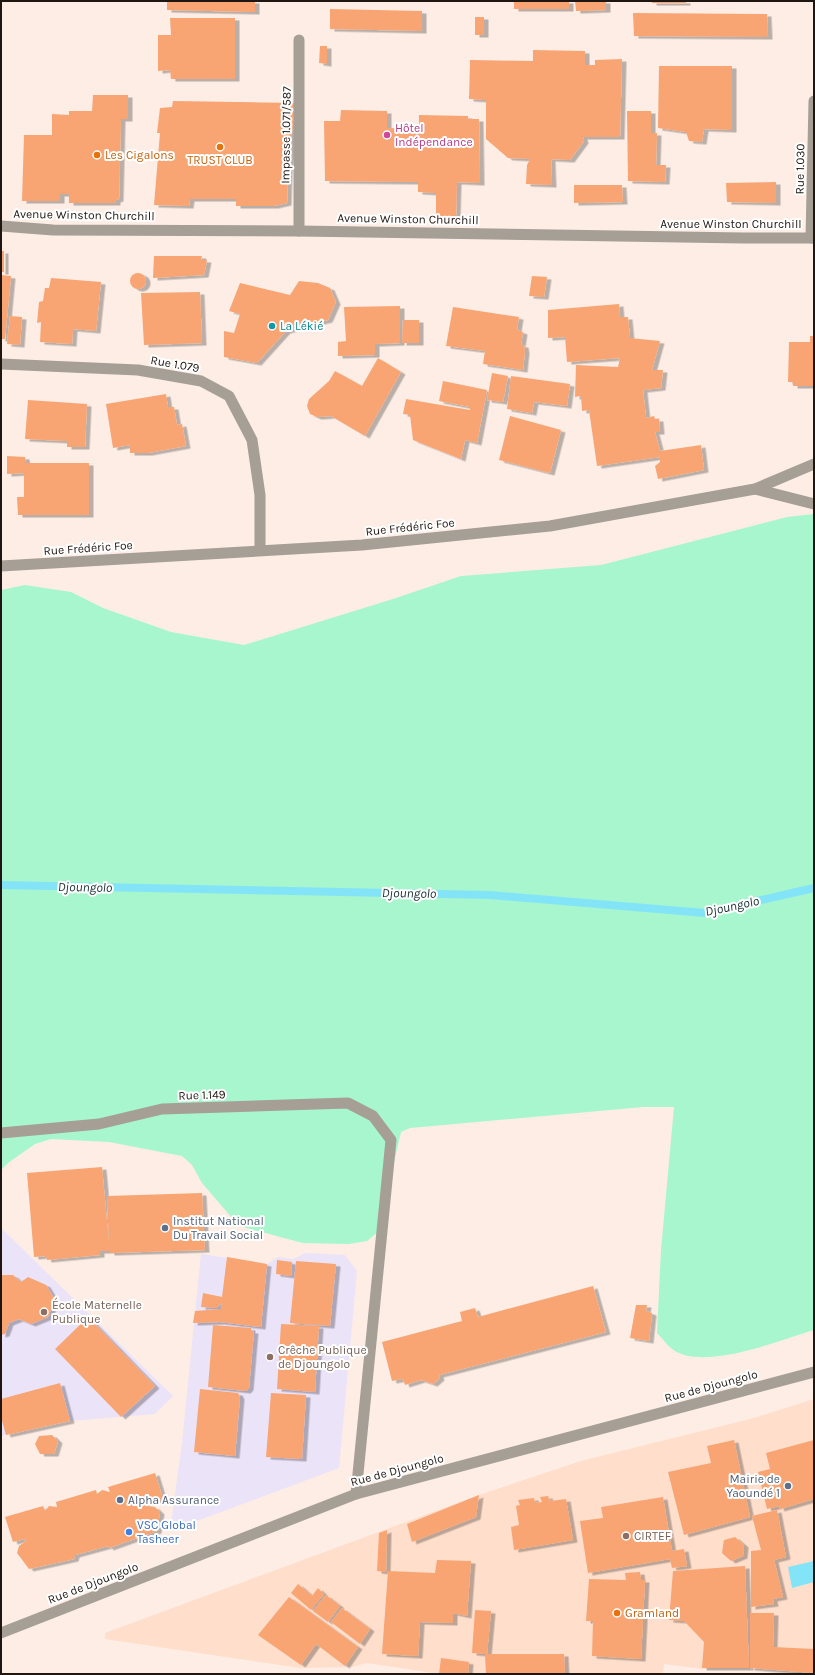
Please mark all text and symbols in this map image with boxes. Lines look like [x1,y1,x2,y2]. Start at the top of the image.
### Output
street label: Impasse 1.071/587 [278,86,294,184]
place label: Hôtel Indépendance [395,121,473,149]
marker: Hôtel Indépendance [382,130,392,140]
marker: TRUST CLUB [215,142,225,152]
street label: Rue 1.030 [793,143,807,195]
place label: Les Cigalons [105,148,174,162]
marker: Les Cigalons [92,150,102,160]
place label: TRUST CLUB [187,153,253,167]
street label: Avenue Winston Churchill [13,207,155,223]
street label: Avenue Winston Churchill [337,211,479,227]
street label: Avenue Winston Churchill [660,217,802,231]
place label: La Lékié [280,319,323,333]
marker: La Lékié [267,321,277,331]
street label: Rue 1.079 [149,353,201,375]
street label: Rue Frédéric Foe [365,515,455,539]
street label: Rue Frédéric Foe [43,538,133,558]
water label: Djoungolo [58,879,113,895]
water label: Djoungolo [382,885,437,901]
water label: Djoungolo [704,893,761,919]
street label: Rue 1.149 [178,1087,226,1103]
place label: Institut National Du Travail Social [173,1214,264,1242]
marker: Institut National Du Travail Social [160,1223,170,1233]
place label: École Maternelle Publique [52,1297,142,1326]
marker: École Maternelle Publique [39,1307,49,1317]
place label: Crêche Publique de Djoungolo [278,1343,367,1371]
marker: Crêche Publique de Djoungolo [265,1352,275,1362]
street label: Rue de Djoungolo [663,1367,759,1405]
street label: Rue de Djoungolo [349,1451,445,1489]
place label: Mairie de Yaoundé 1 [726,1472,780,1500]
marker: Mairie de Yaoundé 1 [783,1481,793,1491]
place label: Alpha Assurance [128,1493,219,1507]
marker: Alpha Assurance [115,1495,125,1505]
place label: VSC Global Tasheer [137,1518,196,1546]
marker: VSC Global Tasheer [124,1527,134,1537]
place label: CIRTEF [634,1529,671,1543]
marker: CIRTEF [621,1531,631,1541]
street label: Rue de Djoungolo [46,1559,140,1607]
place label: Gramland [625,1606,679,1620]
marker: Gramland [612,1608,622,1618]

